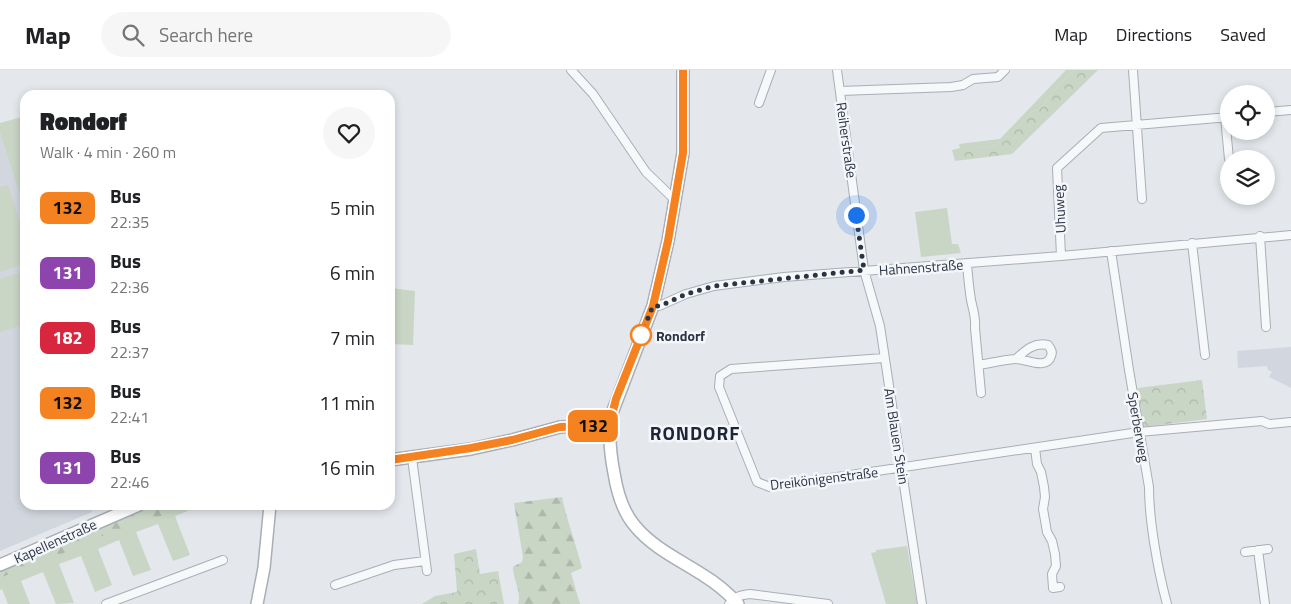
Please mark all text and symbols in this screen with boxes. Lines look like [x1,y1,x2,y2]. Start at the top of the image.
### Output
search box [101,12,451,57]
text: Map [25,17,71,53]
text: Search here [159,20,253,49]
icon: search [119,21,147,49]
text: Map [1054,21,1088,48]
text: Directions [1116,21,1192,48]
text: Saved [1220,21,1266,48]
map controls [1220,85,1275,205]
button: locate [1220,85,1275,140]
street label: Reiherstraße [831,101,863,179]
text: Rondorf [40,103,127,139]
button: heart [323,107,375,159]
text: Walk · 4 min · 260 m [40,140,176,164]
button: layers [1220,150,1275,205]
text: Bus [110,181,141,210]
street label: Uhuweg [1047,184,1071,234]
text: 5 min [330,193,375,222]
text: 132 [52,194,83,221]
your location [844,203,869,228]
text: 22:35 [110,210,149,234]
text: Bus [110,246,141,275]
street label: Hahnenstraße [878,254,964,280]
text: 6 min [330,258,375,287]
text: 131 [52,259,83,286]
text: 22:36 [110,275,149,299]
text: Bus [110,311,141,340]
text: 7 min [330,323,375,352]
text: 182 [52,324,83,351]
marker: Rondorf [630,324,652,346]
place label: Rondorf [656,325,705,346]
text: 22:37 [110,340,149,364]
text: Bus [110,376,141,405]
street label: Am Blauen Stein [879,386,915,486]
text: 11 min [319,388,375,417]
text: 132 [52,389,83,416]
street label: Sperberweg [1122,390,1156,464]
text: 22:41 [110,405,149,429]
line badge: 132 [564,410,622,442]
text: 132 [578,412,608,439]
district label: RONDORF [650,418,740,447]
text: Bus [110,441,141,470]
text: 16 min [319,453,375,482]
text: 131 [52,454,83,481]
street label: Dreikönigenstraße [769,461,879,495]
text: 22:46 [110,470,149,494]
street label: Kapellenstraße [10,513,100,569]

